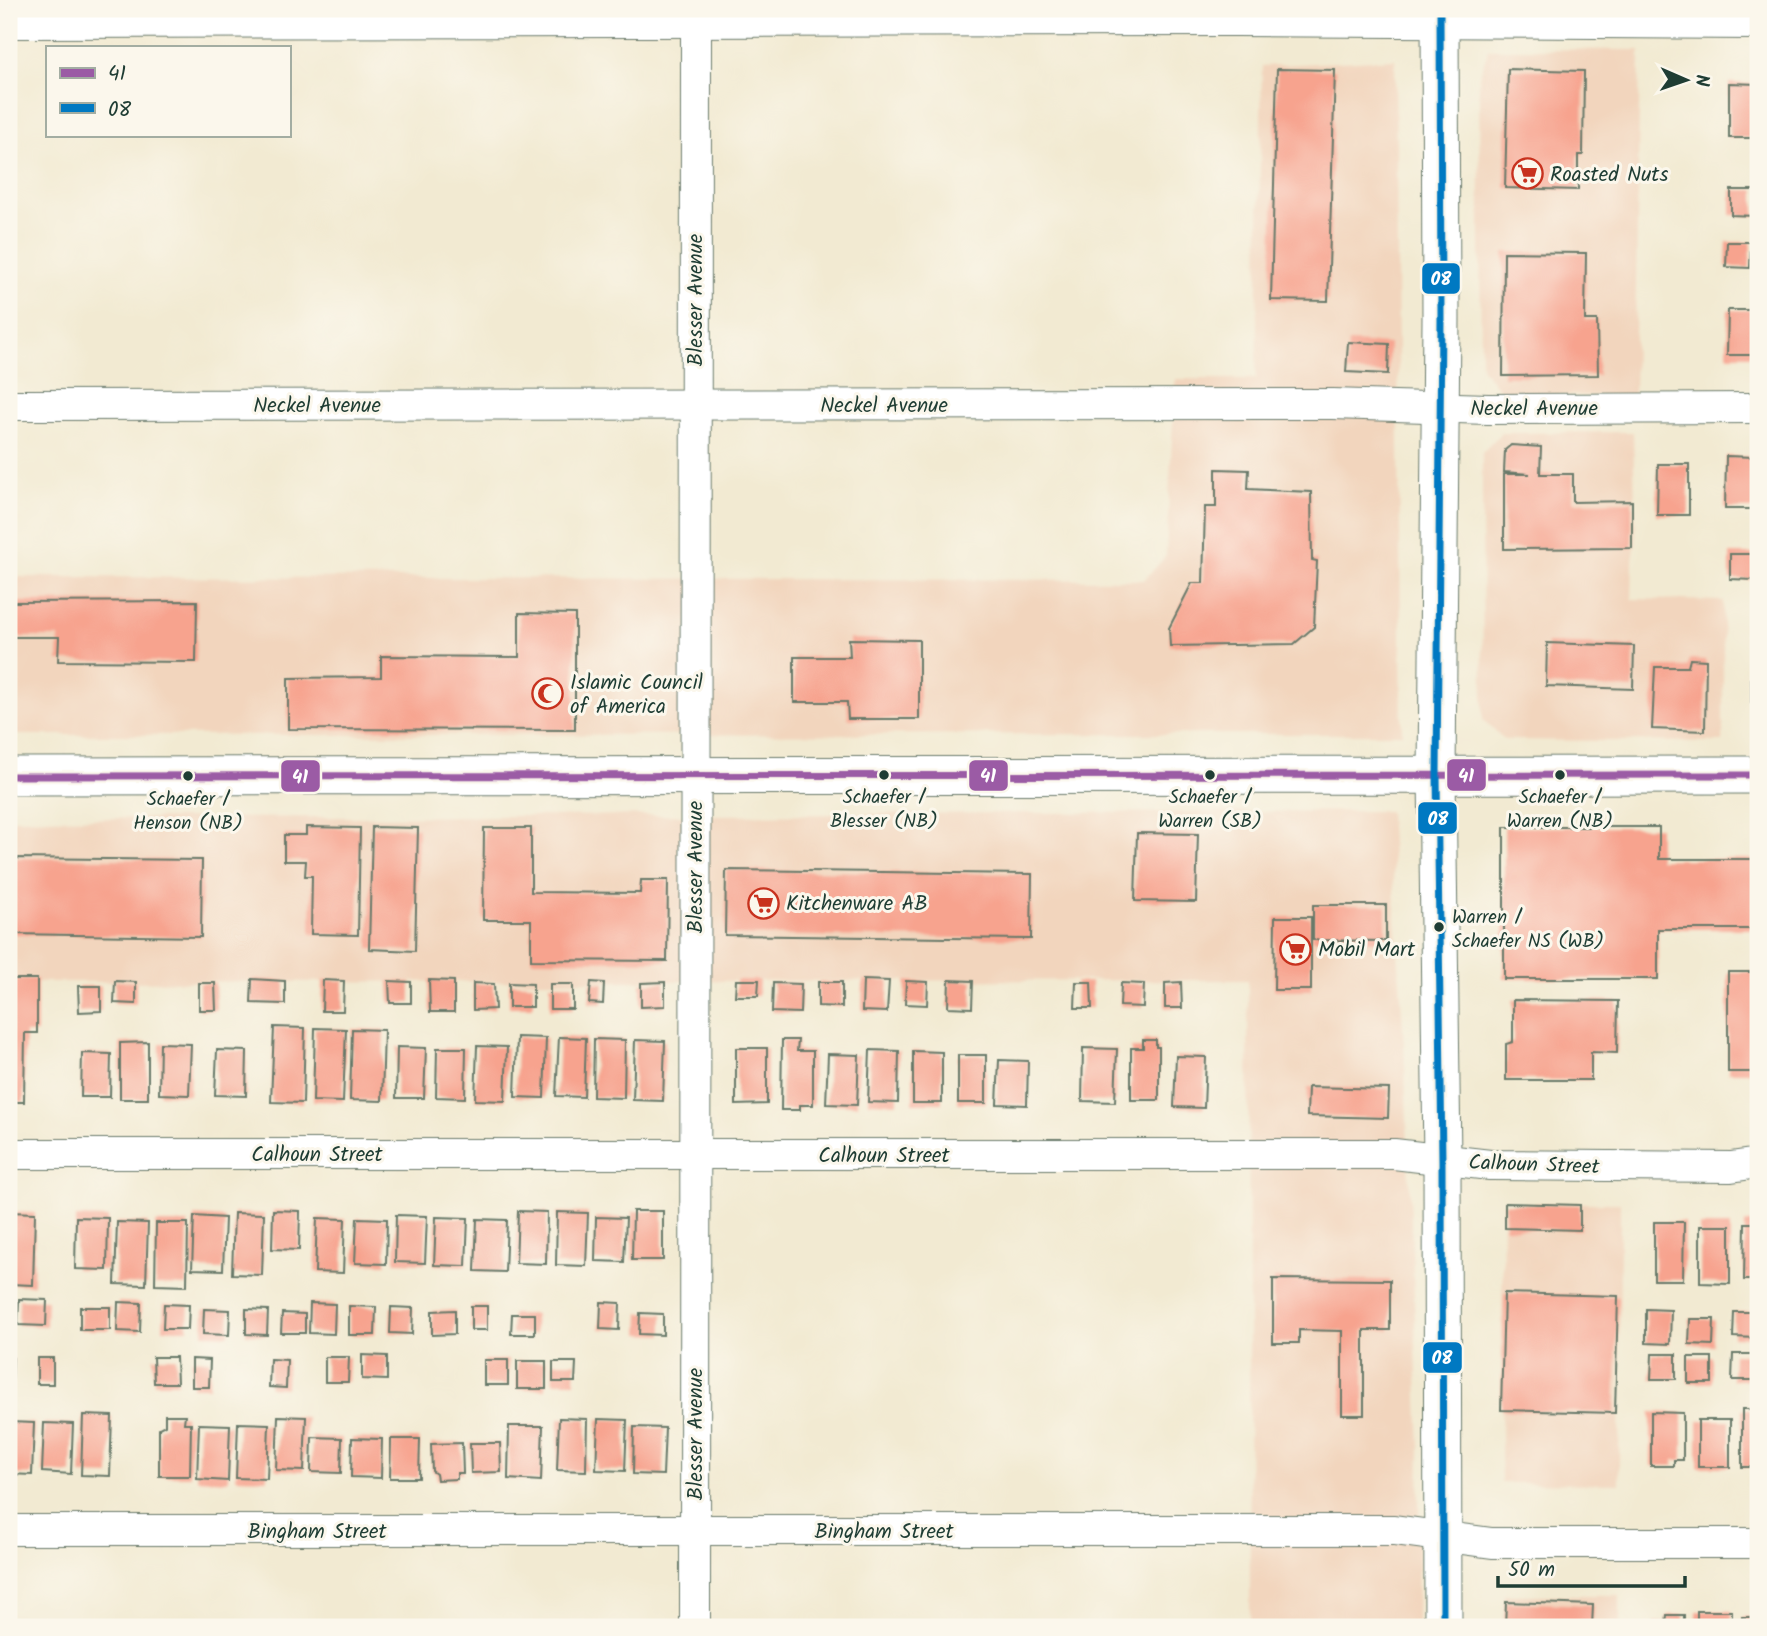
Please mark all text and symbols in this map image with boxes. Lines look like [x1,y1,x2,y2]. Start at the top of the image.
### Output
legend [46,46,290,136]
north arrow [1652,46,1722,116]
text: 41 [108,58,126,91]
text: N [1686,74,1716,87]
text: 08 [108,94,131,127]
supermarket icon: Roasted Nuts [1510,157,1544,191]
place label: Roasted Nuts [1550,159,1668,192]
street label: Blesser Avenue [680,233,713,366]
line badge: 08 [1421,262,1461,295]
text: 08 [1431,265,1452,295]
street label: Neckel Avenue [253,390,381,423]
street label: Neckel Avenue [820,390,948,423]
street label: Neckel Avenue [1470,393,1598,426]
place label: Islamic Council of America [570,667,703,724]
mosque icon: Islamic Council of America [530,677,564,711]
line badge: 41 [1446,758,1487,792]
line badge: 41 [280,759,321,793]
line badge: 41 [968,759,1009,792]
text: 41 [980,762,996,792]
text: 41 [1458,762,1474,792]
text: 41 [292,763,308,793]
marker: Schaefer / Blesser (NB) [877,768,891,782]
marker: Schaefer / Warren (SB) [1203,768,1217,782]
marker: Schaefer / Warren (NB) [1553,768,1567,782]
marker: Schaefer / Henson (NB) [181,769,195,783]
place label: Schaefer / Blesser (NB) [830,783,938,837]
place label: Schaefer / Warren (SB) [1158,783,1262,837]
place label: Schaefer / Warren (NB) [1507,783,1613,837]
place label: Schaefer / Henson (NB) [133,785,243,839]
street label: Blesser Avenue [680,800,713,933]
line badge: 08 [1417,801,1458,835]
text: 08 [1428,805,1449,835]
supermarket icon: Kitchenware AB [746,886,780,920]
place label: Kitchenware AB [786,888,928,921]
place label: Warren / Schaefer NS (WB) [1452,903,1604,957]
marker: Warren / Schaefer NS (WB) [1432,920,1446,934]
supermarket icon: Mobil Mart [1278,932,1312,966]
place label: Mobil Mart [1318,934,1416,967]
street label: Calhoun Street [251,1139,384,1172]
street label: Calhoun Street [818,1140,951,1173]
street label: Calhoun Street [1468,1147,1601,1184]
line badge: 08 [1422,1341,1463,1374]
text: 08 [1432,1344,1453,1374]
street label: Blesser Avenue [680,1367,713,1500]
street label: Bingham Street [247,1516,387,1549]
street label: Bingham Street [814,1516,954,1549]
scale bar [1498,1545,1685,1589]
text: 50 m [1508,1554,1555,1587]

